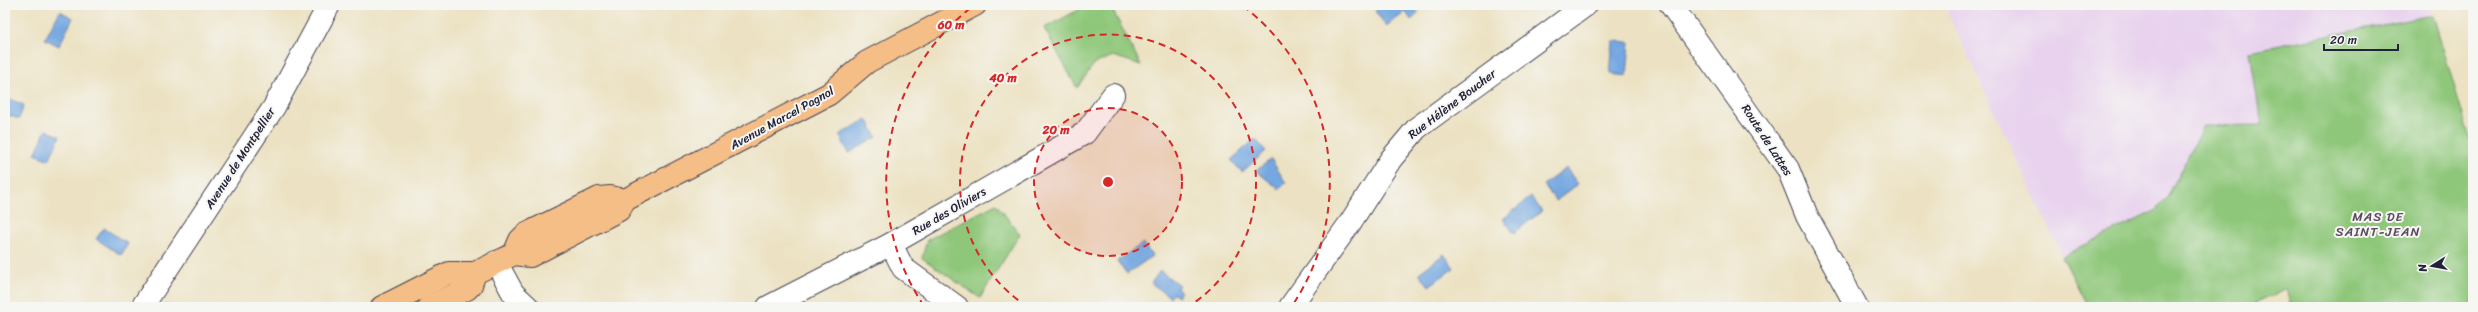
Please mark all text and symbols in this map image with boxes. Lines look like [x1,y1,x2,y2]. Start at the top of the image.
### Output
text: 60 m [937,14,965,36]
scale bar [2324,26,2398,52]
text: 20 m [2330,29,2357,51]
street label: Rue Hélène Boucher [1403,63,1502,145]
text: 40 m [988,67,1017,89]
street label: Avenue Marcel Pagnol [725,80,839,156]
street label: Route de Lattes [1735,99,1799,181]
street label: Avenue de Montpellier [198,102,282,214]
text: 20 m [1042,119,1070,141]
centre of rings [1101,175,1115,189]
street label: Rue des Oliviers [908,181,990,241]
district label: MAS DE SAINT-JEAN [2336,205,2420,243]
north arrow [2412,246,2452,286]
text: N [2413,262,2433,274]

